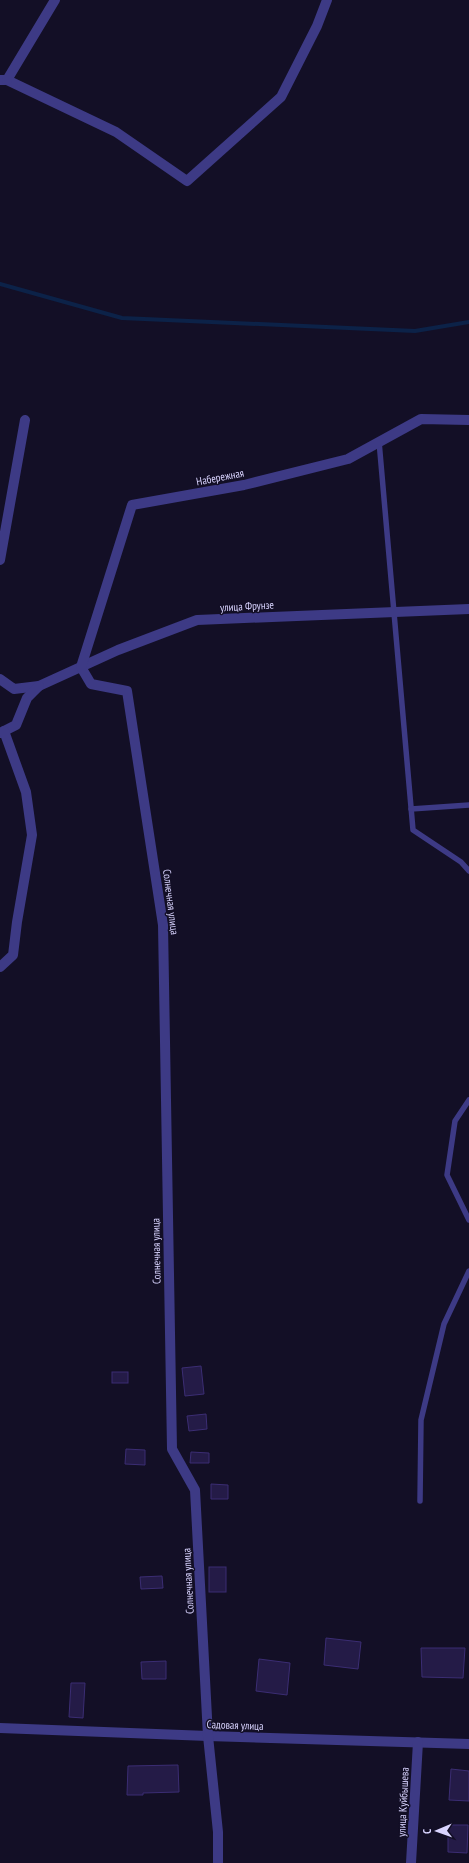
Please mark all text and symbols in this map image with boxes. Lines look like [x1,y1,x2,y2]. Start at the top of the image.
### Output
street label: Набережная [195,466,245,488]
street label: улица Фрунзе [220,598,275,614]
street label: Солнечная улица [160,868,182,936]
street label: Солнечная улица [148,1218,164,1284]
street label: Солнечная улица [179,1548,197,1614]
street label: Садовая улица [206,1717,264,1733]
street label: улица Куйбышева [394,1767,412,1837]
north arrow [417,1811,457,1851]
text: С [420,1829,434,1834]

